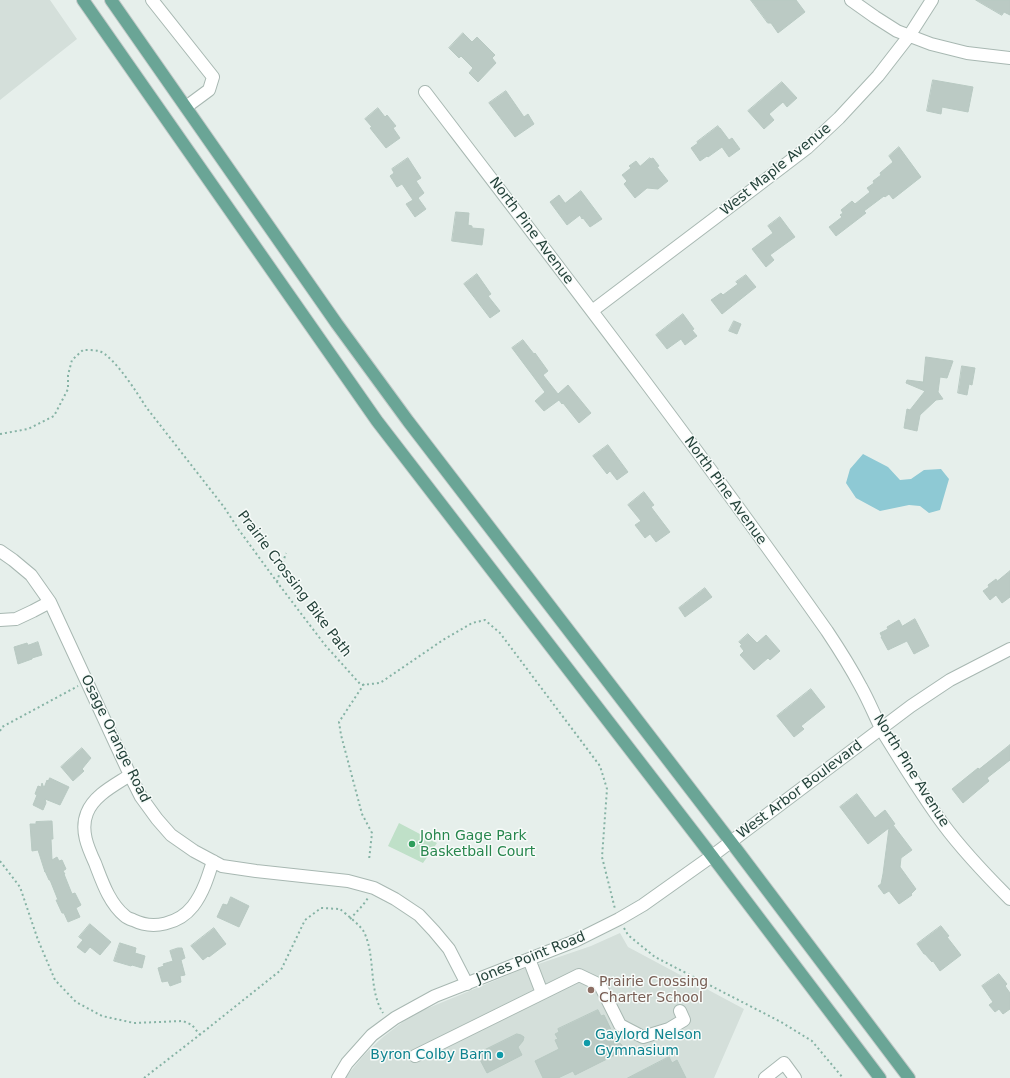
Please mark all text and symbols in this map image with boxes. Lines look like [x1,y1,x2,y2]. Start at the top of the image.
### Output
street label: West Maple Avenue [717,120,835,220]
street label: North Pine Avenue [485,174,577,288]
street label: North Pine Avenue [680,434,770,548]
street label: Prairie Crossing Bike Path [234,508,354,660]
street label: Osage Orange Road [77,672,153,806]
street label: North Pine Avenue [870,712,952,830]
street label: West Arbor Boulevard [734,737,866,843]
place label: John Gage Park Basketball Court [420,828,535,860]
marker: John Gage Park Basketball Court [407,839,417,849]
street label: Jones Point Road [474,928,588,988]
place label: Prairie Crossing Charter School [599,974,708,1006]
marker: Prairie Crossing Charter School [586,985,596,995]
place label: Gaylord Nelson Gymnasium [595,1027,702,1060]
marker: Gaylord Nelson Gymnasium [582,1038,592,1048]
place label: Byron Colby Barn [370,1047,492,1063]
marker: Byron Colby Barn [495,1050,505,1060]

